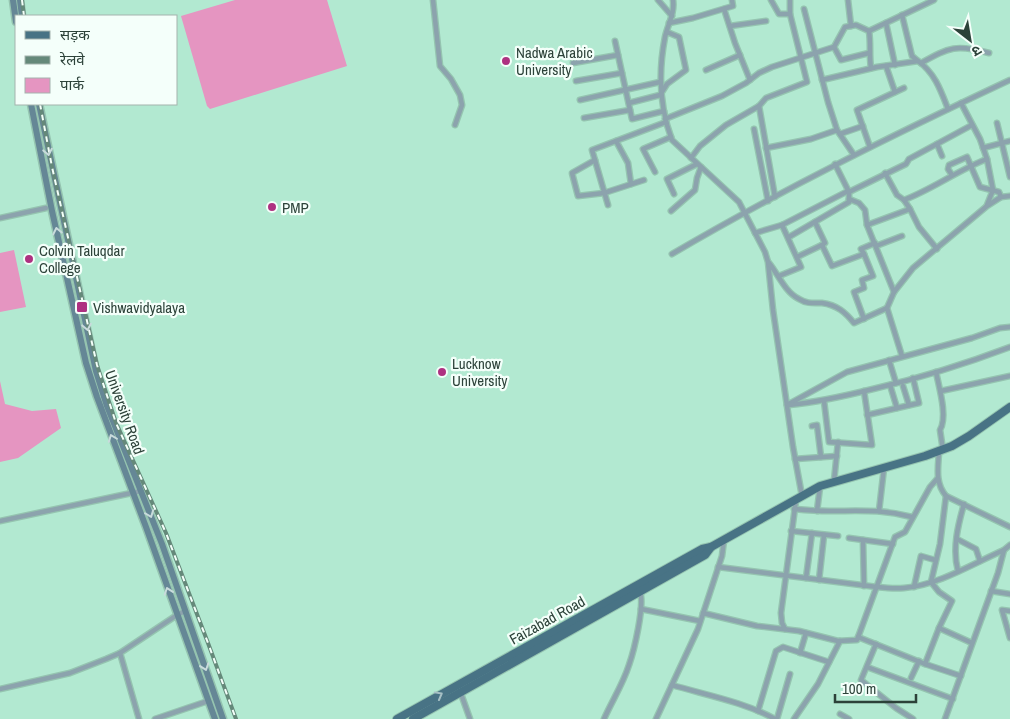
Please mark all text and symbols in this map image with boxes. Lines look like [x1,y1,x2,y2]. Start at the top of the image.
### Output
legend [15,15,178,105]
north arrow [945,15,995,65]
text: सड़क [60,24,90,45]
text: उ [968,41,985,61]
place label: Nadwa Arabic University [516,42,593,80]
text: रेलवे [59,49,85,70]
marker: Nadwa Arabic University [500,55,512,67]
text: पार्क [60,74,84,95]
one-way arrow [43,147,53,156]
place label: PMP [282,197,309,218]
marker: PMP [266,201,278,213]
one-way arrow [52,227,63,236]
place label: Colvin Taluqdar College [39,240,125,278]
marker: Colvin Taluqdar College [23,253,35,265]
place label: Vishwavidyalaya [93,297,185,318]
marker: Vishwavidyalaya [75,300,89,314]
one-way arrow [81,323,92,332]
place label: Lucknow University [452,353,508,391]
marker: Lucknow University [436,366,448,378]
street label: University Road [100,367,150,457]
one-way arrow [108,435,118,443]
one-way arrow [144,509,154,518]
one-way arrow [164,587,174,596]
street label: Faizabad Road [505,591,589,649]
one-way arrow [199,662,209,671]
scale bar [835,672,916,704]
text: 100 m [842,678,876,699]
one-way arrow [434,691,443,701]

